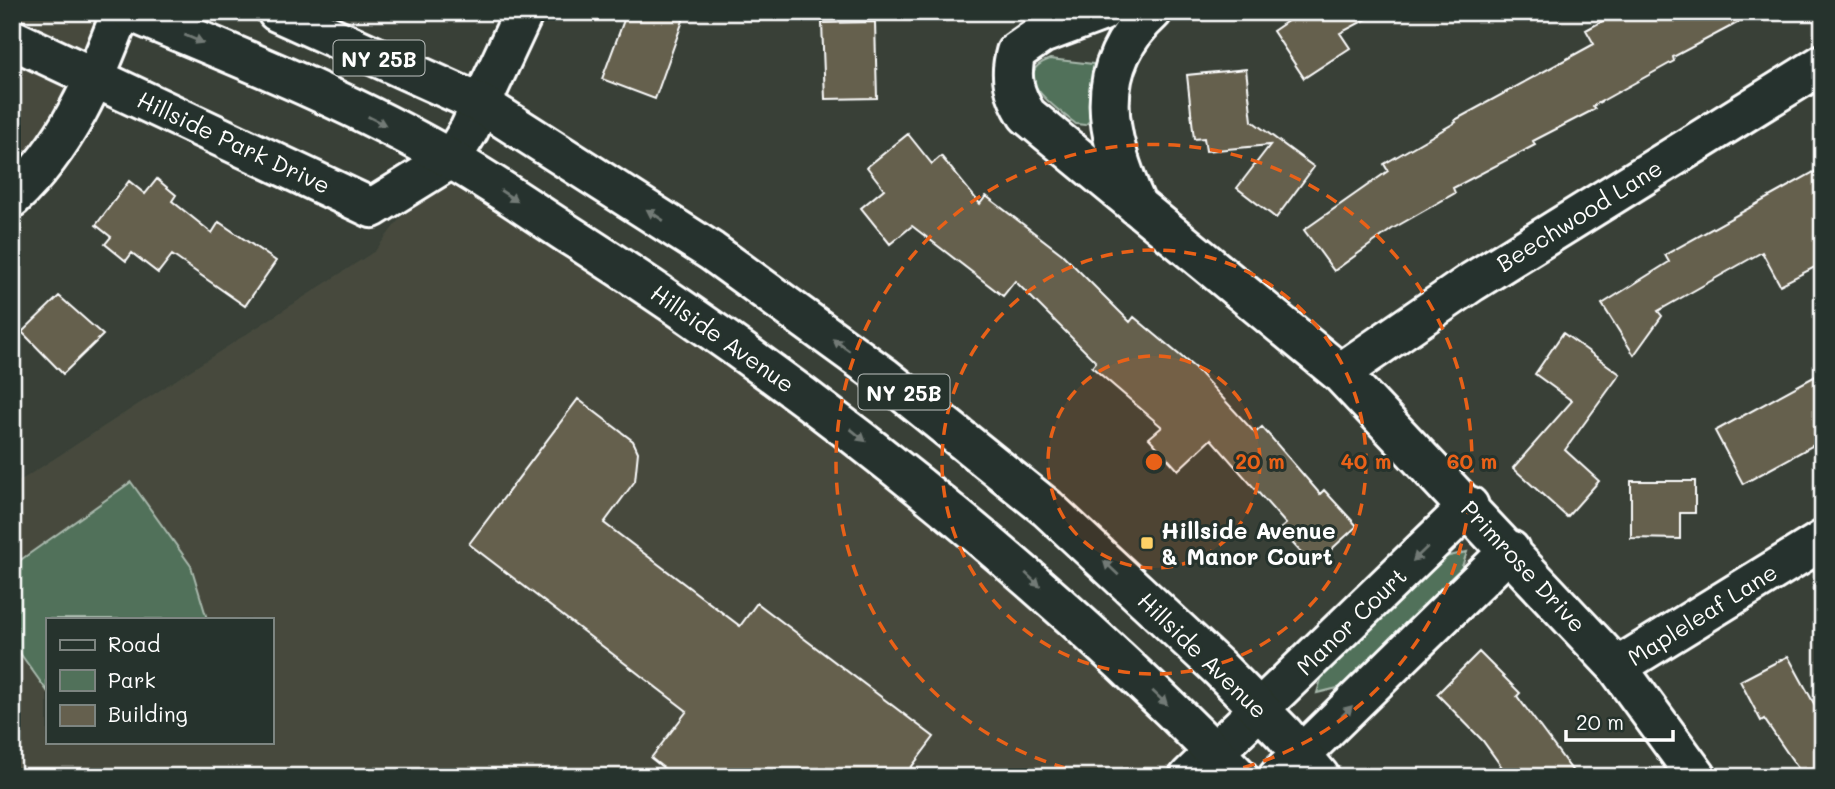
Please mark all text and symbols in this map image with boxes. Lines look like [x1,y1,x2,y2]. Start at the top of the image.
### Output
one-way arrow [184,33,205,44]
road number: NY 25B [334,41,424,76]
street label: Hillside Park Drive [133,84,335,200]
one-way arrow [367,115,387,126]
street label: Beechwood Lane [1491,152,1667,278]
one-way arrow [499,189,518,202]
one-way arrow [645,209,665,222]
street label: Hillside Avenue [645,277,801,399]
one-way arrow [833,338,851,353]
road number: NY 25B [858,374,950,410]
one-way arrow [849,427,866,442]
text: 20 m [1235,447,1285,474]
text: 40 m [1340,447,1392,474]
text: 60 m [1447,447,1497,474]
centre of rings [1142,450,1166,474]
street label: Primrose Drive [1455,494,1593,638]
place label: Hillside Avenue & Manor Court [1161,515,1336,571]
marker: Hillside Avenue & Manor Court [1139,535,1155,551]
one-way arrow [1411,545,1428,562]
street label: Mapleleaf Lane [1622,556,1782,672]
one-way arrow [1102,560,1120,576]
street label: Manor Court [1289,561,1413,681]
one-way arrow [1024,572,1041,588]
street label: Hillside Avenue [1132,586,1274,724]
legend [46,618,273,744]
text: Road [108,630,160,657]
text: Park [108,666,156,693]
one-way arrow [1151,690,1169,706]
scale bar [1566,698,1672,742]
text: Building [108,700,188,727]
one-way arrow [1336,705,1353,721]
text: 20 m [1576,708,1624,735]

